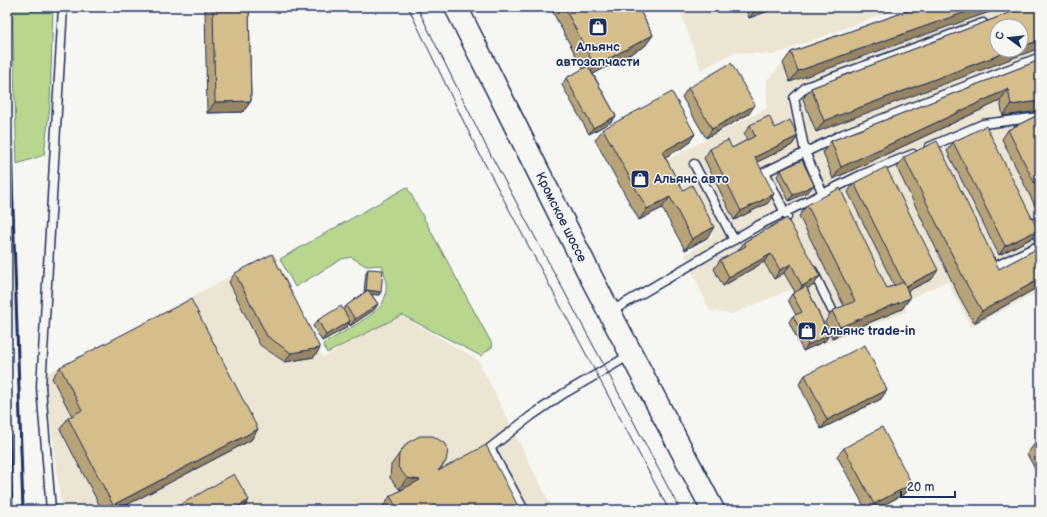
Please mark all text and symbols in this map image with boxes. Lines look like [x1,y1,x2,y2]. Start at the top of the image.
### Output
shop icon: Альянс автозапчасти [587,16,609,38]
north arrow [989,18,1029,58]
text: С [993,30,1007,41]
place label: Альянс автозапчасти [556,39,640,70]
shop icon: Альянс авто [629,168,651,190]
street label: Кромское шоссе [532,170,590,265]
place label: Альянс авто [653,171,729,187]
shop icon: Альянс trade-in [796,320,818,342]
place label: Альянс trade-in [820,323,916,339]
scale bar [901,473,955,499]
text: 20 m [907,480,934,495]

